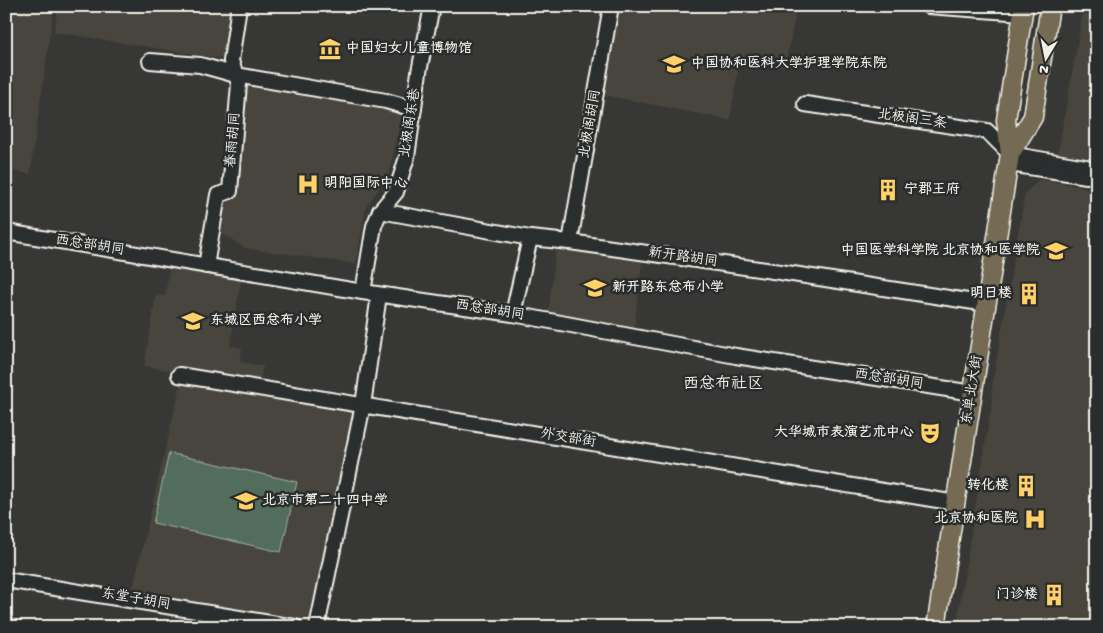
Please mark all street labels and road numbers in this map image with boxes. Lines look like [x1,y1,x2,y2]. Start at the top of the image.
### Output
street label: 北极阁东巷 [396,86,425,159]
street label: 北极阁胡同 [576,88,605,160]
street label: 北极阁三条 [876,106,948,133]
street label: 春雨胡同 [222,111,245,169]
street label: 西总部胡同 [54,231,126,260]
street label: 新开路胡同 [647,244,719,271]
street label: 西总部胡同 [454,296,526,325]
street label: 东单北大街 [958,354,987,426]
street label: 西总部胡同 [853,365,925,394]
street label: 外交部街 [539,425,597,452]
street label: 东堂子胡同 [100,585,172,614]

